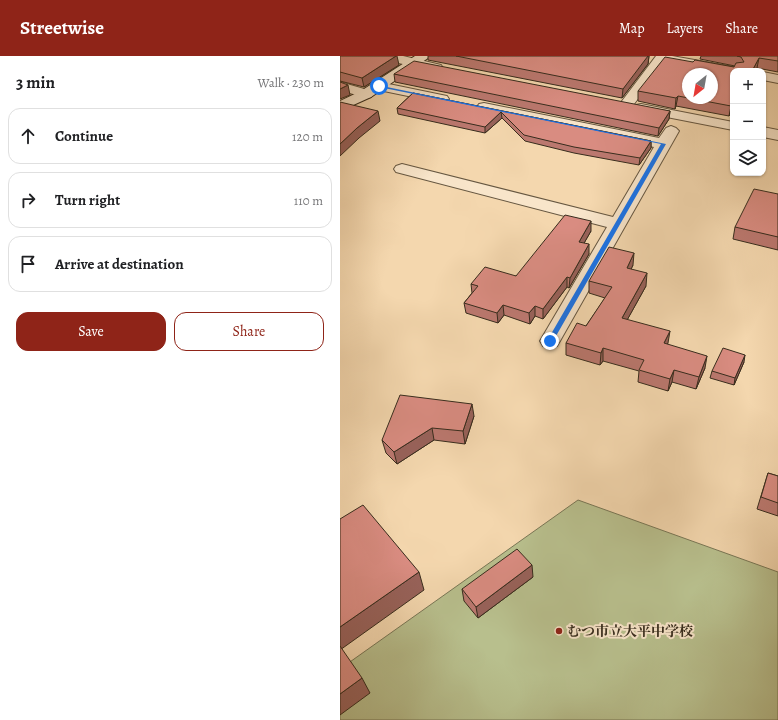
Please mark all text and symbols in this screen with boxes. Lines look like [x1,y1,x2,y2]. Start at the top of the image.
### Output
text: Streetwise [20,15,104,41]
text: Map [619,19,645,38]
text: Layers [667,19,703,38]
text: Share [725,19,758,38]
north arrow [682,68,718,104]
map controls [730,68,766,176]
button: + [730,68,766,104]
text: 3 min [16,71,55,94]
text: Walk · 230 m [258,74,324,91]
route start [370,77,388,95]
button: − [730,104,766,140]
icon: ahead [17,125,39,147]
text: Continue [55,126,113,146]
text: 120 m [292,128,323,145]
button: layers [730,140,766,176]
icon: right [17,189,39,211]
text: Turn right [55,190,120,210]
text: 110 m [294,192,323,209]
icon: arrive [17,253,39,275]
text: Arrive at destination [55,254,184,274]
button: Save [16,312,166,351]
button: Share [174,312,324,351]
route end [541,332,559,350]
place label: むつ市立大平中学校 [567,622,693,641]
marker: むつ市立大平中学校 [554,626,564,636]

